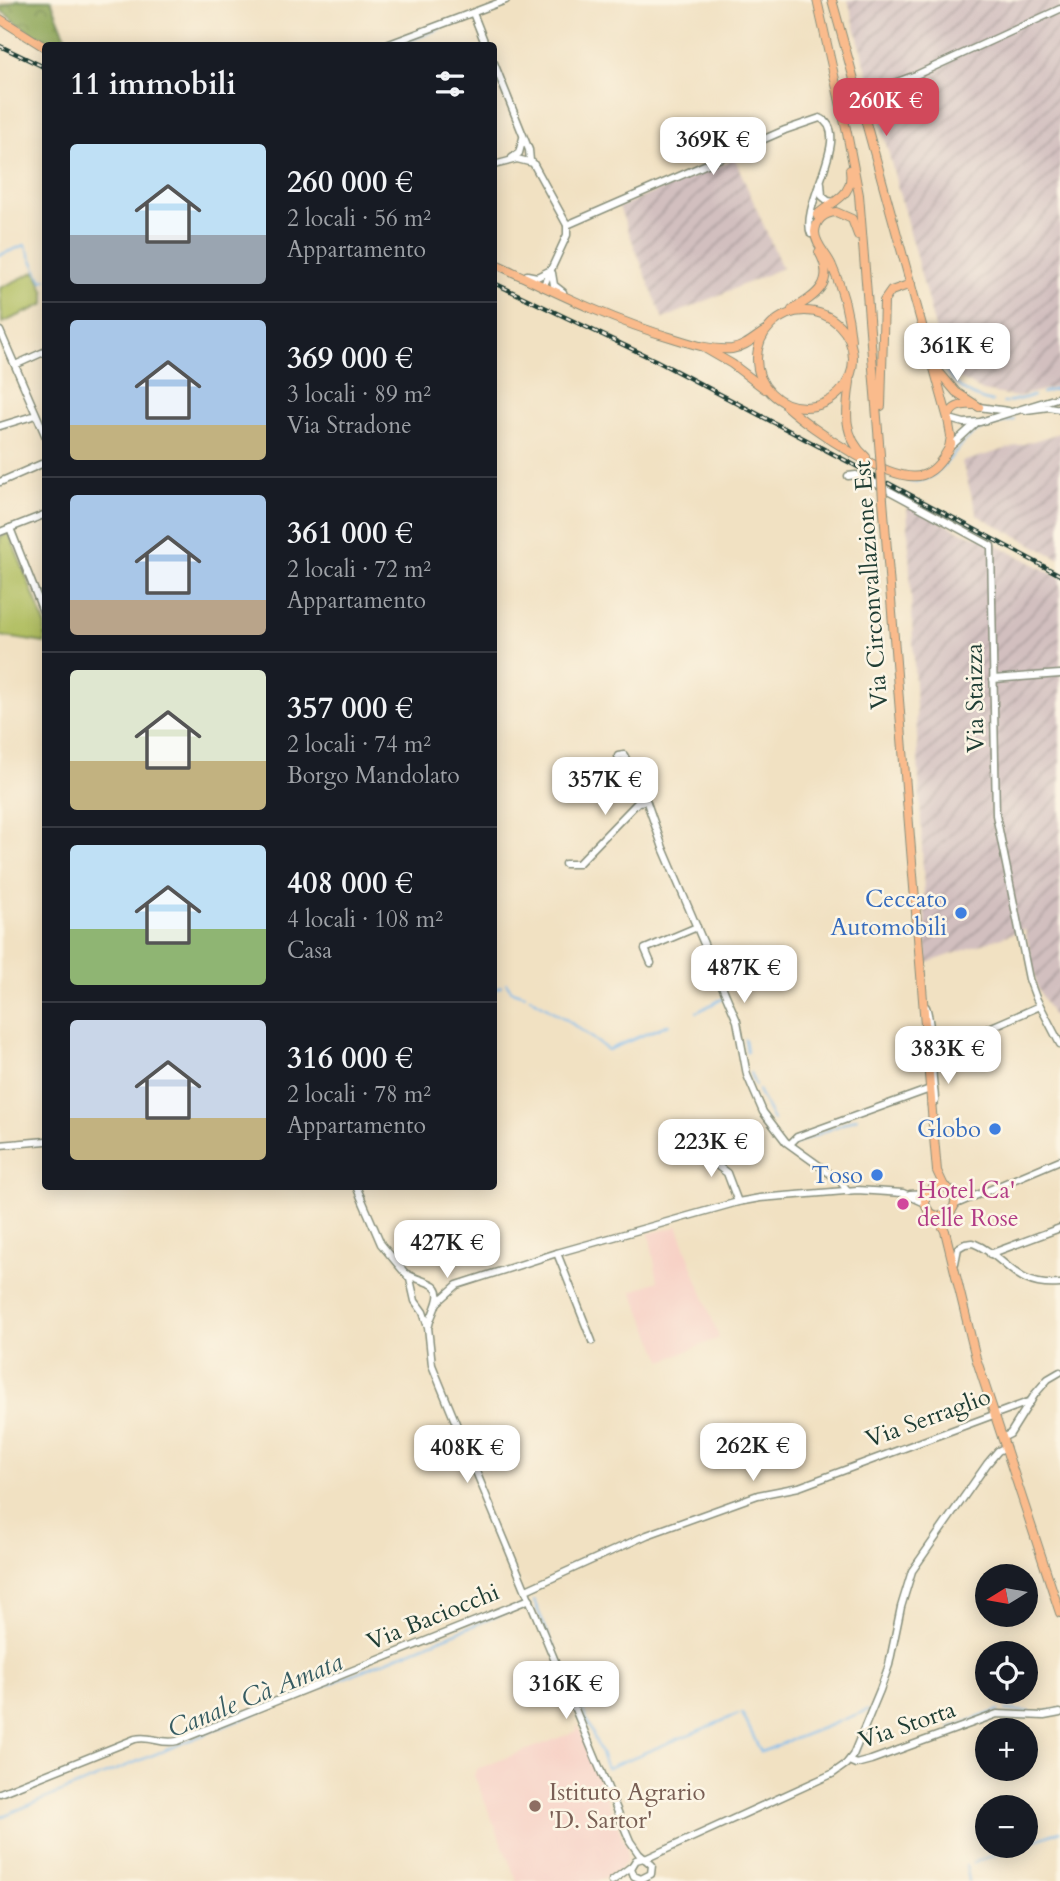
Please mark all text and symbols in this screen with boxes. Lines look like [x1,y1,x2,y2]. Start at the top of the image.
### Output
text: 11 immobili [70,64,236,105]
icon: filters [431,65,469,103]
pin: 260K € [829,78,943,138]
text: 260K € [849,85,923,116]
pin: 369K € [656,118,770,177]
text: 369K € [676,124,750,155]
text: 260 000 € [287,162,413,203]
icon: home [126,172,210,256]
text: 2 locali · 56 m² [287,203,431,234]
text: Appartamento [287,234,426,265]
pin: 361K € [900,324,1014,383]
text: 361K € [920,330,994,361]
text: 369 000 € [287,338,413,379]
icon: home [126,348,210,432]
text: 3 locali · 89 m² [287,379,431,410]
text: Via Stradone [287,410,412,441]
street label: Via Circonvallazione Est [846,459,896,711]
text: 361 000 € [287,513,413,554]
icon: home [126,523,210,607]
text: 2 locali · 72 m² [287,554,431,585]
text: Appartamento [287,585,426,616]
street label: Via Staizza [958,642,992,753]
text: 357 000 € [287,688,413,729]
icon: home [126,698,210,782]
text: 2 locali · 74 m² [287,729,431,760]
pin: 357K € [548,758,662,817]
text: Borgo Mandolato [287,760,460,791]
text: 357K € [568,764,642,795]
text: 408 000 € [287,863,413,904]
icon: home [126,873,210,957]
place label: Ceccato Automobili [830,883,947,944]
text: 4 locali · 108 m² [287,904,443,935]
marker: Ceccato Automobili [953,905,969,921]
text: Casa [287,935,332,966]
pin: 487K € [687,946,801,1005]
text: 487K € [707,952,781,983]
pin: 383K € [891,1026,1005,1086]
text: 383K € [911,1033,985,1064]
text: 316 000 € [287,1038,413,1079]
icon: home [126,1048,210,1132]
text: 2 locali · 78 m² [287,1079,431,1110]
text: Appartamento [287,1110,426,1141]
place label: Globo [917,1113,981,1146]
pin: 223K € [654,1120,768,1179]
marker: Globo [987,1121,1003,1137]
text: 223K € [674,1126,748,1157]
place label: Toso [811,1159,863,1192]
marker: Toso [869,1167,885,1183]
place label: Hotel Ca' delle Rose [917,1174,1019,1235]
marker: Hotel Ca' delle Rose [895,1196,911,1212]
pin: 427K € [390,1220,504,1280]
text: 427K € [410,1227,484,1258]
street label: Via Serraglio [861,1380,995,1456]
pin: 262K € [696,1424,810,1483]
pin: 408K € [410,1426,524,1485]
text: 262K € [716,1430,790,1461]
text: 408K € [430,1432,504,1463]
north arrow [975,1564,1038,1628]
map controls [975,1564,1038,1858]
street label: Via Baciocchi [362,1575,504,1659]
button: locate [975,1641,1038,1704]
water label: Canale Cà Amata [162,1644,348,1746]
pin: 316K € [509,1662,623,1721]
text: 316K € [529,1668,603,1699]
street label: Via Storta [854,1693,960,1757]
button: + [975,1718,1038,1781]
place label: Istituto Agrario 'D. Sartor' [549,1776,705,1837]
button: − [975,1795,1038,1858]
marker: Istituto Agrario 'D. Sartor' [527,1798,543,1814]

